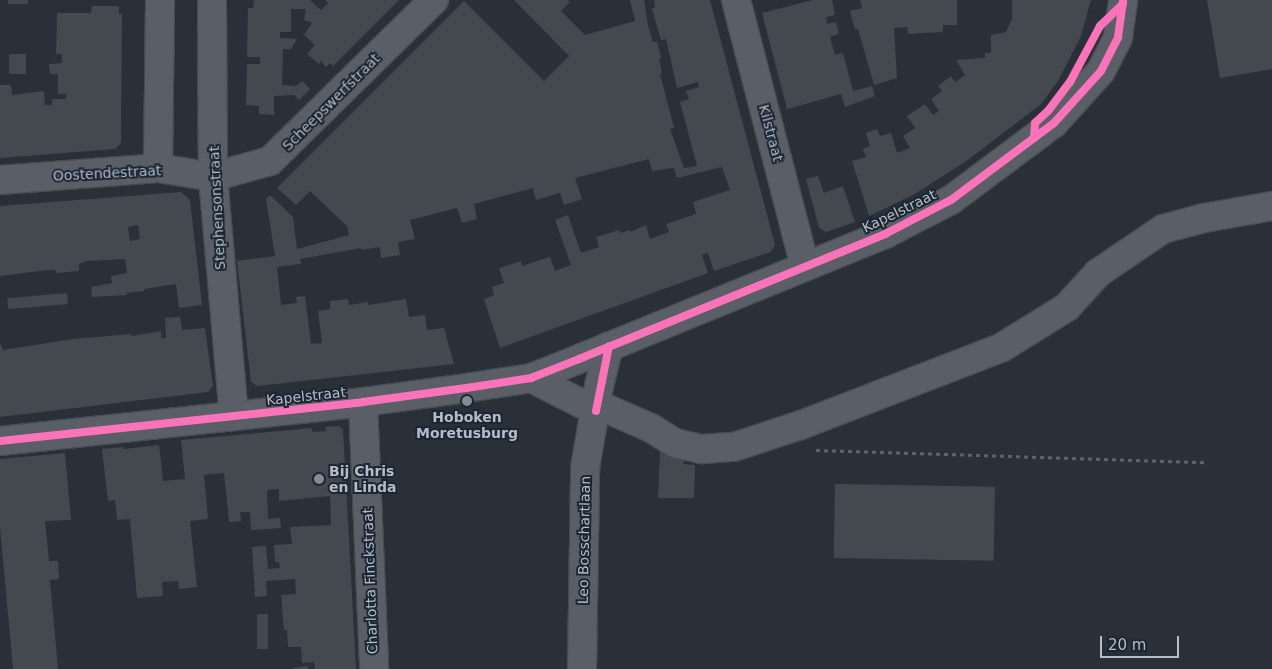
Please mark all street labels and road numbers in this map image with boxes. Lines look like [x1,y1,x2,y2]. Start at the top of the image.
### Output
street label: Scheepswerfstraat [279,50,383,154]
street label: Kilstraat [755,103,787,163]
street label: Stephensonstraat [205,146,229,270]
street label: Oostendestraat [52,162,162,184]
street label: Kapelstraat [859,186,939,236]
street label: Kapelstraat [265,383,347,409]
street label: Leo Bosschartlaan [574,476,594,604]
street label: Charlotta Finckstraat [359,508,381,654]

